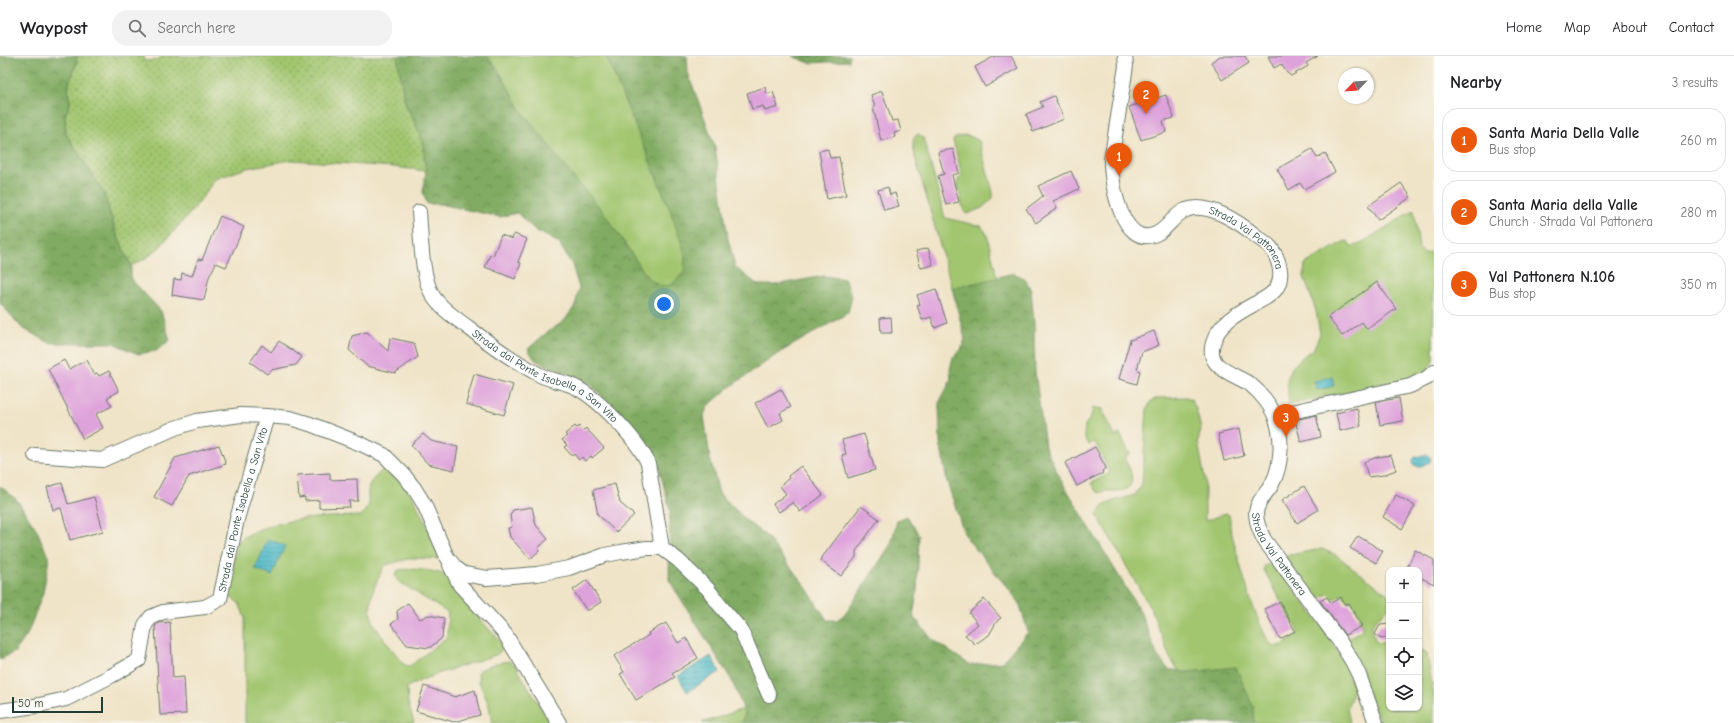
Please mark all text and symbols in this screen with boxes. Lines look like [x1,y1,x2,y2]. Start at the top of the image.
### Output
search box [112,10,392,46]
text: Waypost [20,17,88,39]
icon: search [126,17,148,39]
text: Search here [158,19,236,37]
text: Home [1506,19,1542,36]
text: Map [1564,19,1590,36]
text: About [1612,19,1647,36]
text: Contact [1669,19,1714,36]
north arrow [1338,68,1374,104]
text: Nearby [1450,73,1501,92]
text: 3 results [1672,75,1718,90]
pin: 2 [1133,81,1159,114]
text: Santa Maria Della Valle [1489,124,1639,142]
text: 1 [1461,133,1467,148]
text: 260 m [1680,133,1717,148]
text: Bus stop [1489,142,1536,157]
pin: 1 [1106,143,1132,176]
text: Santa Maria della Valle [1489,196,1638,214]
street label: Strada Val Pattonera [1207,204,1286,270]
text: 2 [1461,205,1467,220]
text: 280 m [1680,205,1717,220]
text: Church · Strada Val Pattonera [1489,214,1653,229]
text: Val Pattonera N.106 [1489,268,1615,286]
text: 3 [1461,277,1467,292]
text: 350 m [1680,277,1717,292]
text: Bus stop [1489,286,1536,301]
your location [654,294,674,314]
street label: Strada dal Ponte Isabella a San Vito [469,327,621,425]
pin: 3 [1273,404,1299,437]
street label: Strada dal Ponte Isabella a San Vito [216,426,270,593]
street label: Strada Val Pattonera [1249,512,1309,598]
map controls [1386,567,1422,711]
button: + [1386,567,1422,603]
button: − [1386,603,1422,639]
button: locate [1386,639,1422,675]
button: layers [1386,675,1422,711]
scale bar [12,695,103,714]
text: 50 m [18,697,43,710]

